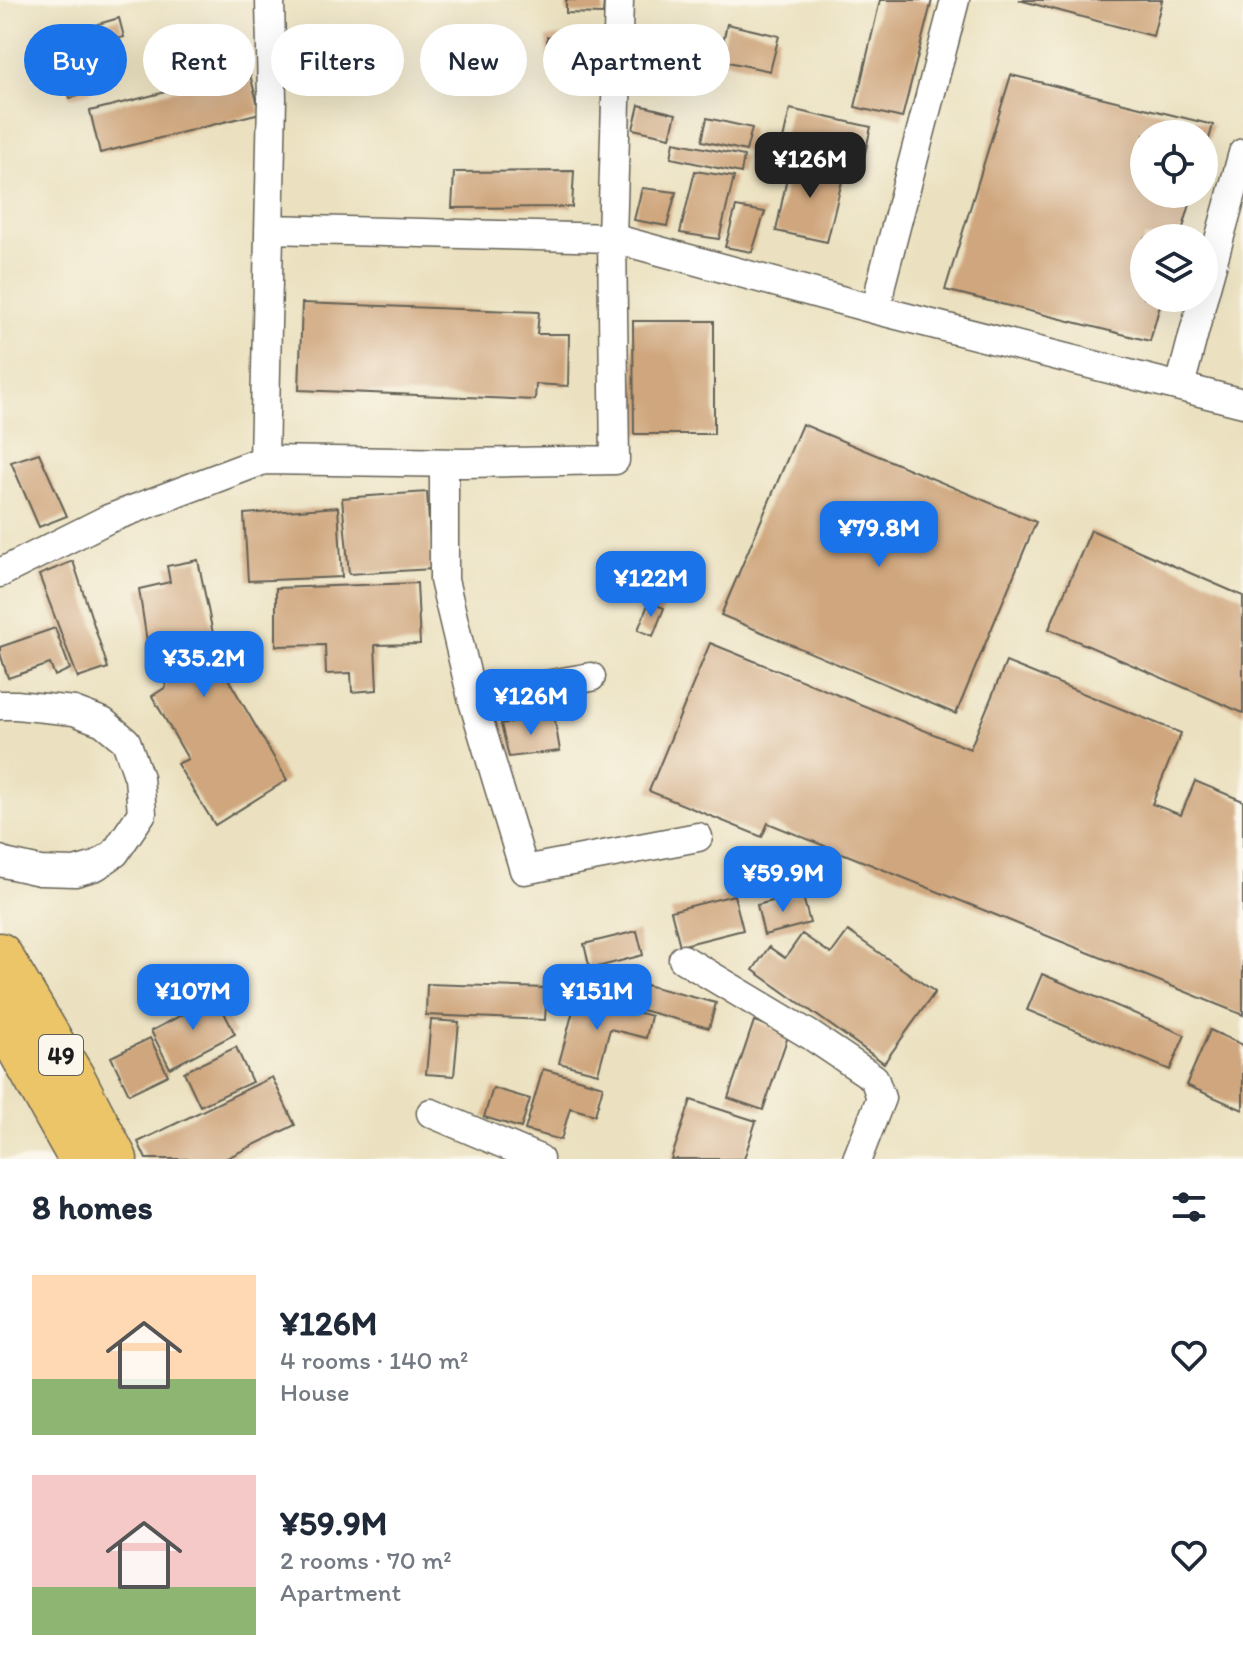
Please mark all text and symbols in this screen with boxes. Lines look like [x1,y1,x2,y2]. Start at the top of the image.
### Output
chip: Buy [24,24,127,96]
chip: Rent [143,24,255,96]
chip: Filters [271,24,404,96]
chip: New [420,24,527,96]
chip: Apartment [543,24,730,96]
map controls [1130,120,1218,312]
button: locate [1130,120,1218,208]
pin: ¥126M [754,132,866,200]
text: ¥126M [773,142,847,174]
button: layers [1130,224,1218,312]
pin: ¥79.8M [814,501,944,569]
text: ¥79.8M [838,511,920,543]
pin: ¥122M [595,551,707,619]
text: ¥122M [614,561,688,593]
pin: ¥35.2M [139,631,269,699]
text: ¥35.2M [163,641,245,673]
pin: ¥126M [475,669,587,737]
text: ¥126M [494,679,568,711]
pin: ¥59.9M [718,846,848,914]
text: ¥59.9M [742,856,824,888]
pin: ¥107M [137,964,249,1032]
pin: ¥151M [541,964,653,1032]
text: ¥107M [155,974,231,1006]
text: ¥151M [561,974,633,1006]
road number: 49 [39,1035,83,1075]
icon: filters [1167,1185,1211,1229]
text: 8 homes [32,1187,153,1228]
text: ¥126M [280,1303,377,1344]
icon: home [96,1307,192,1403]
icon: heart [1167,1333,1211,1377]
text: 4 rooms · 140 m² [280,1344,468,1376]
text: House [280,1376,350,1408]
text: ¥59.9M [280,1503,388,1544]
icon: home [96,1507,192,1603]
icon: heart [1167,1533,1211,1577]
text: 2 rooms · 70 m² [280,1544,452,1576]
text: Apartment [280,1576,401,1608]

